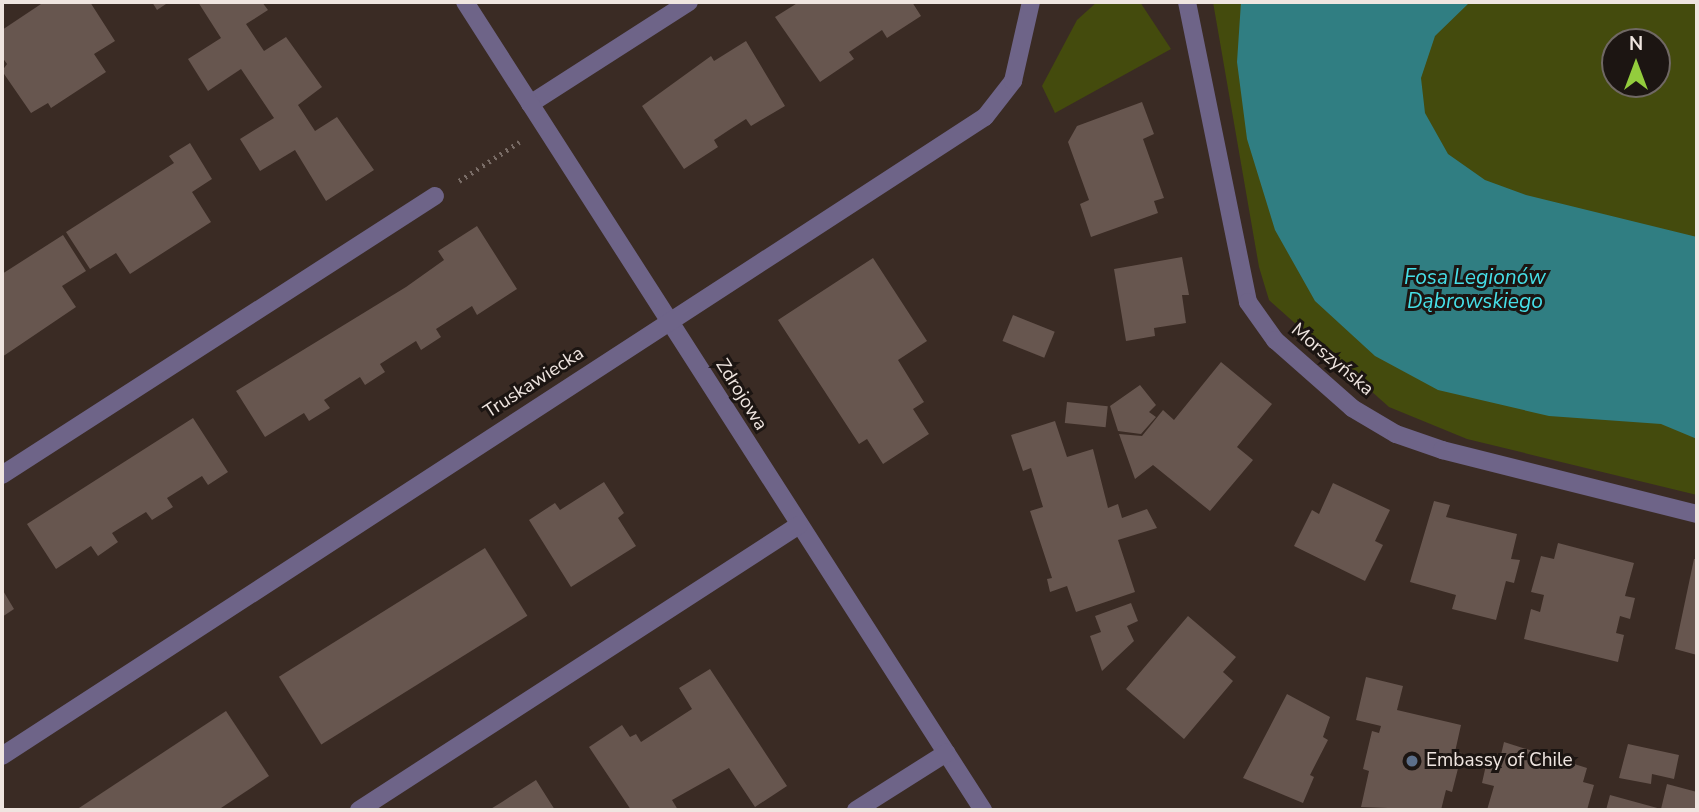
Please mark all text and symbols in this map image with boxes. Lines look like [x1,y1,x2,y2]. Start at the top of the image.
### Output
north arrow [1601,28,1671,98]
text: N [1629,31,1643,57]
water label: Fosa Legionów Dąbrowskiego [1404,264,1546,314]
street label: Morszyńska [1286,319,1378,401]
street label: Truskawiecka [480,342,588,424]
street label: Zdrojowa [710,355,772,435]
place label: Embassy of Chile [1426,750,1573,772]
marker: Embassy of Chile [1404,753,1420,769]

